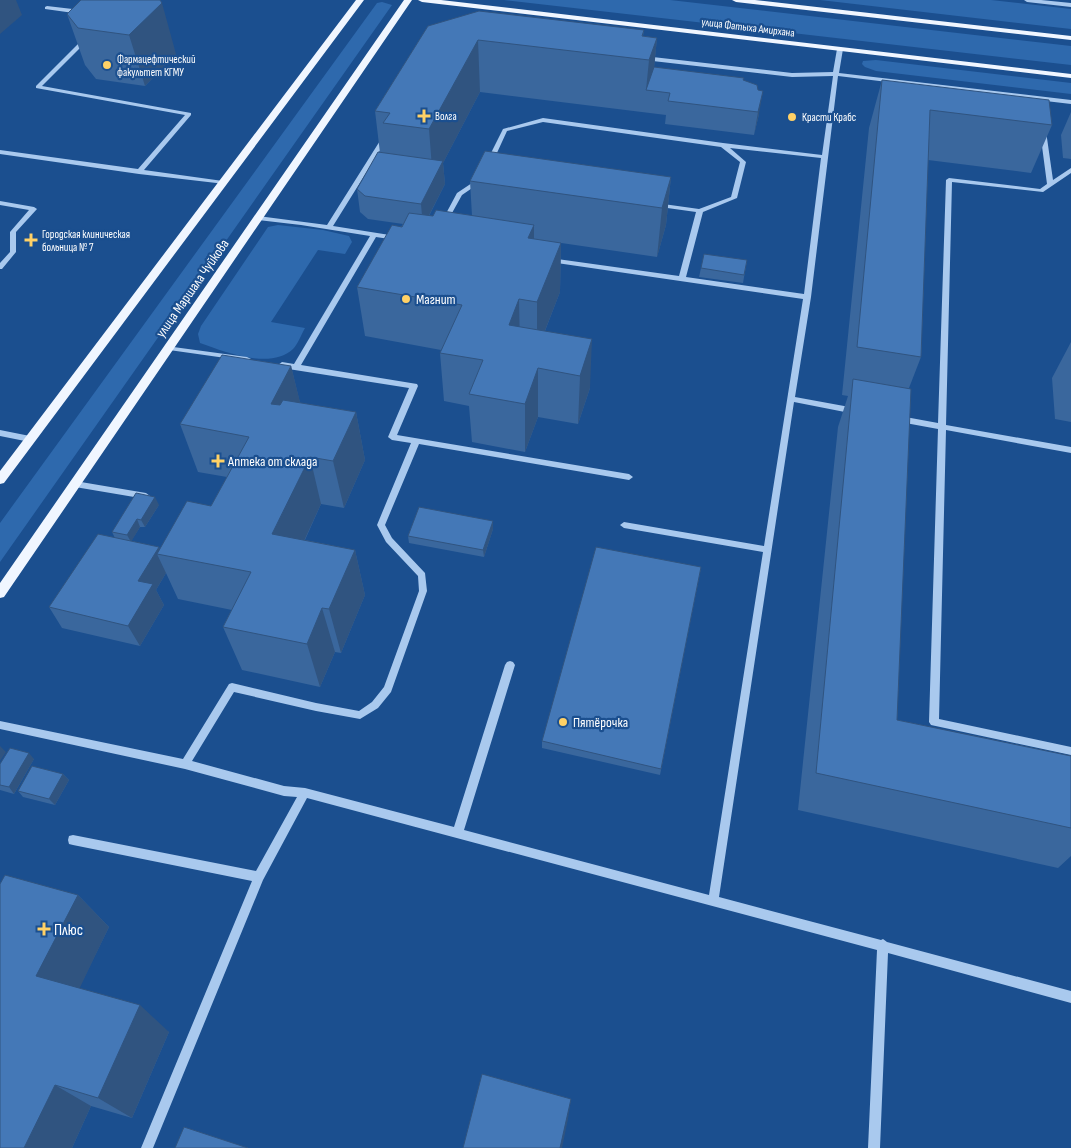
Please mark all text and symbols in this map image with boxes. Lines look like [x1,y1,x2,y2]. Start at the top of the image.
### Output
street label: улица Фатыха Амирхана [701,15,795,40]
place label: Фармацефтический факультет КГМУ [117,53,196,79]
marker: Фармацефтический факультет КГМУ [101,59,113,71]
marker: Волга [417,109,431,123]
place label: Волга [435,110,457,123]
marker: Красти Крабс [786,111,798,123]
place label: Красти Крабс [802,111,856,124]
place label: Городская клиническая больница № 7 [42,228,130,254]
marker: Городская клиническая больница № 7 [24,233,38,247]
street label: улица Маршала Чуйкова [152,236,233,341]
place label: Магнит [416,291,456,308]
marker: Магнит [400,293,412,305]
place label: Аптека от склада [227,453,317,470]
marker: Аптека от склада [212,455,224,467]
place label: Пятёрочка [573,714,628,731]
marker: Пятёрочка [557,716,569,728]
place label: Плюс [54,921,83,940]
marker: Плюс [38,923,50,935]

